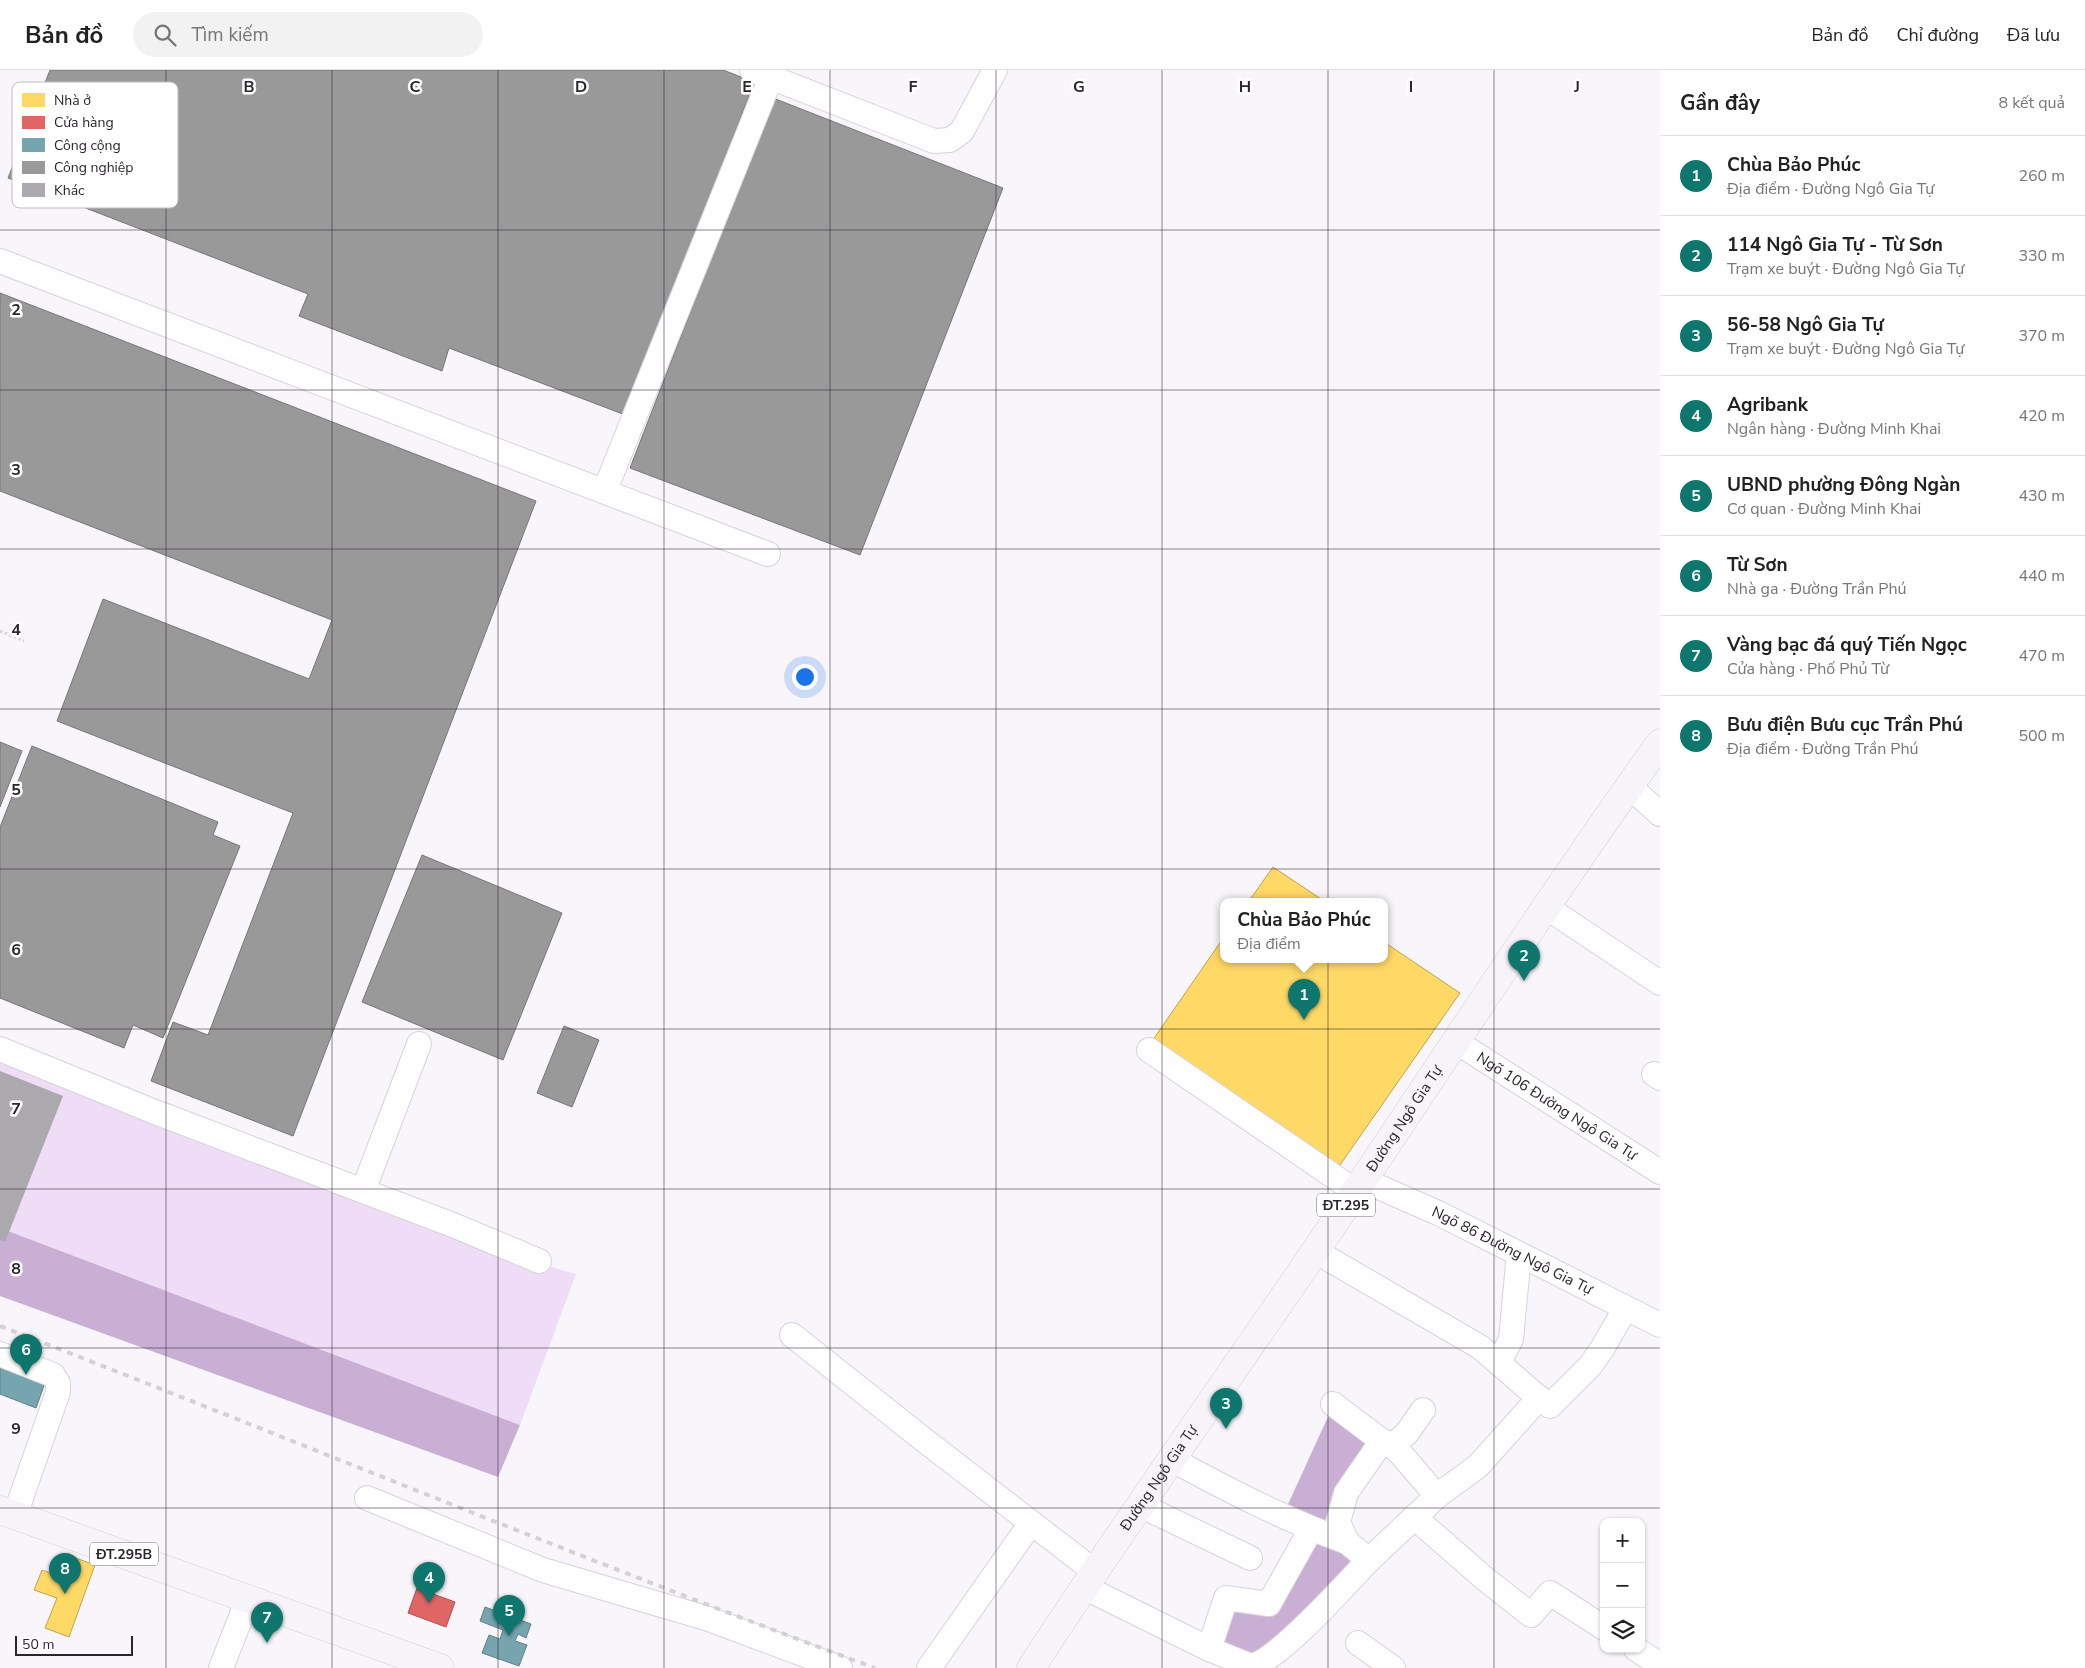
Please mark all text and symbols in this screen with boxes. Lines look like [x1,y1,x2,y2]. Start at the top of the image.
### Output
search box [133,12,483,57]
text: Bản đồ [25,19,103,51]
icon: search [151,21,179,49]
text: Tìm kiếm [191,22,269,48]
text: Bản đồ [1811,23,1868,47]
text: Chỉ đường [1896,23,1979,47]
text: Đã lưu [2007,23,2060,47]
text: B [243,76,255,98]
text: C [410,76,421,98]
text: D [575,76,587,98]
text: E [742,76,752,98]
text: F [909,76,918,98]
text: G [1073,76,1085,98]
text: H [1239,76,1251,98]
text: I [1409,76,1413,98]
text: J [1573,76,1580,98]
legend [12,82,178,208]
text: Gần đây [1680,89,1760,117]
text: Nhà ở [54,91,91,110]
text: 8 kết quả [1998,92,2065,114]
text: Cửa hàng [54,113,114,132]
text: Công cộng [54,136,121,155]
text: Chùa Bảo Phúc [1727,152,1861,178]
text: Công nghiệp [54,158,133,177]
text: 1 [1691,165,1701,187]
text: 260 m [2018,165,2065,187]
text: Địa điểm · Đường Ngô Gia Tự [1727,178,1934,200]
text: Khác [54,181,85,200]
text: 114 Ngô Gia Tự - Từ Sơn [1727,232,1943,258]
text: 2 [1691,245,1701,267]
text: 330 m [2018,245,2065,267]
text: Trạm xe buýt · Đường Ngô Gia Tự [1727,258,1964,280]
text: 2 [11,299,21,321]
text: 56-58 Ngô Gia Tự [1727,312,1883,338]
text: 3 [1691,325,1701,347]
text: 370 m [2018,325,2065,347]
text: Trạm xe buýt · Đường Ngô Gia Tự [1727,338,1964,360]
text: Agribank [1727,392,1808,418]
text: 4 [1691,405,1701,427]
text: 420 m [2018,405,2065,427]
text: Ngân hàng · Đường Minh Khai [1727,418,1941,440]
text: 3 [11,459,21,481]
text: UBND phường Đông Ngàn [1727,472,1960,498]
text: 5 [1691,485,1701,507]
text: 430 m [2018,485,2065,507]
text: Cơ quan · Đường Minh Khai [1727,498,1921,520]
text: Từ Sơn [1727,552,1788,578]
text: 6 [1691,565,1701,587]
text: 440 m [2018,565,2065,587]
text: Nhà ga · Đường Trần Phú [1727,578,1907,600]
text: 4 [11,619,21,641]
text: Vàng bạc đá quý Tiến Ngọc [1727,632,1967,658]
text: 7 [1691,645,1701,667]
text: 470 m [2018,645,2065,667]
text: Cửa hàng · Phố Phủ Từ [1727,658,1889,680]
your location [792,664,818,690]
text: Bưu điện Bưu cục Trần Phú [1727,712,1963,738]
text: 8 [1691,725,1701,747]
text: 500 m [2018,725,2065,747]
text: Địa điểm · Đường Trần Phú [1727,738,1919,760]
text: 5 [11,779,21,801]
popup [1220,898,1388,963]
text: Chùa Bảo Phúc [1237,907,1371,933]
text: Địa điểm [1237,933,1301,955]
text: 6 [11,939,21,961]
pin: 2 [1508,940,1540,981]
pin: 1 [1288,979,1320,1020]
street label: Ngõ 106 Đường Ngô Gia Tự [1473,1047,1642,1166]
street label: Đường Ngô Gia Tự [1361,1060,1448,1177]
text: 7 [11,1098,21,1120]
road number: ĐT.295 [1317,1194,1375,1216]
street label: Ngõ 86 Đường Ngô Gia Tự [1429,1202,1597,1300]
text: 8 [11,1258,21,1280]
pin: 6 [10,1334,42,1375]
pin: 3 [1210,1388,1242,1429]
text: 9 [11,1418,21,1440]
street label: Đường Ngô Gia Tự [1115,1420,1203,1535]
map controls [1600,1518,1645,1653]
button: + [1600,1518,1645,1563]
road number: ĐT.295B [90,1542,158,1566]
pin: 8 [49,1553,81,1594]
pin: 4 [413,1562,445,1603]
button: − [1600,1563,1645,1608]
pin: 5 [493,1595,525,1636]
pin: 7 [251,1602,283,1643]
button: layers [1600,1608,1645,1653]
scale bar [15,1633,132,1656]
text: 50 m [22,1635,54,1654]

